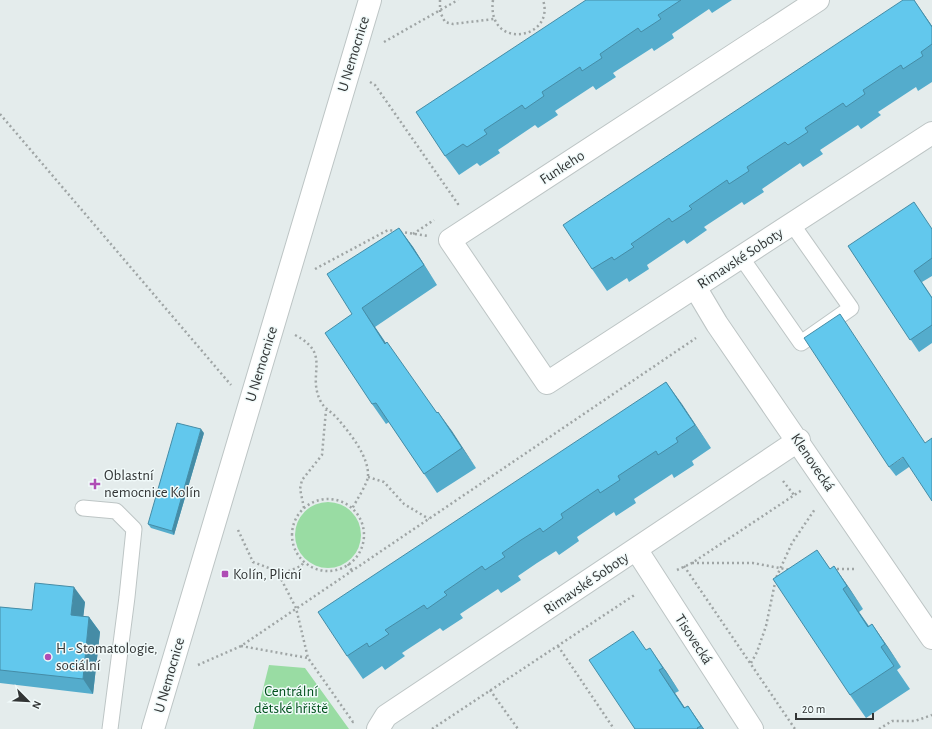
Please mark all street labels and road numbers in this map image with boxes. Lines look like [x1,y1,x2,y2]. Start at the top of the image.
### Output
street label: U Nemocnice [335,15,372,94]
street label: Funkeho [537,148,587,187]
street label: Rimavské Soboty [695,225,786,292]
street label: U Nemocnice [243,325,280,404]
street label: Klenovecká [788,431,837,494]
street label: Rimavské Soboty [541,549,632,617]
street label: Tisovecká [672,612,715,667]
street label: U Nemocnice [152,636,187,715]

